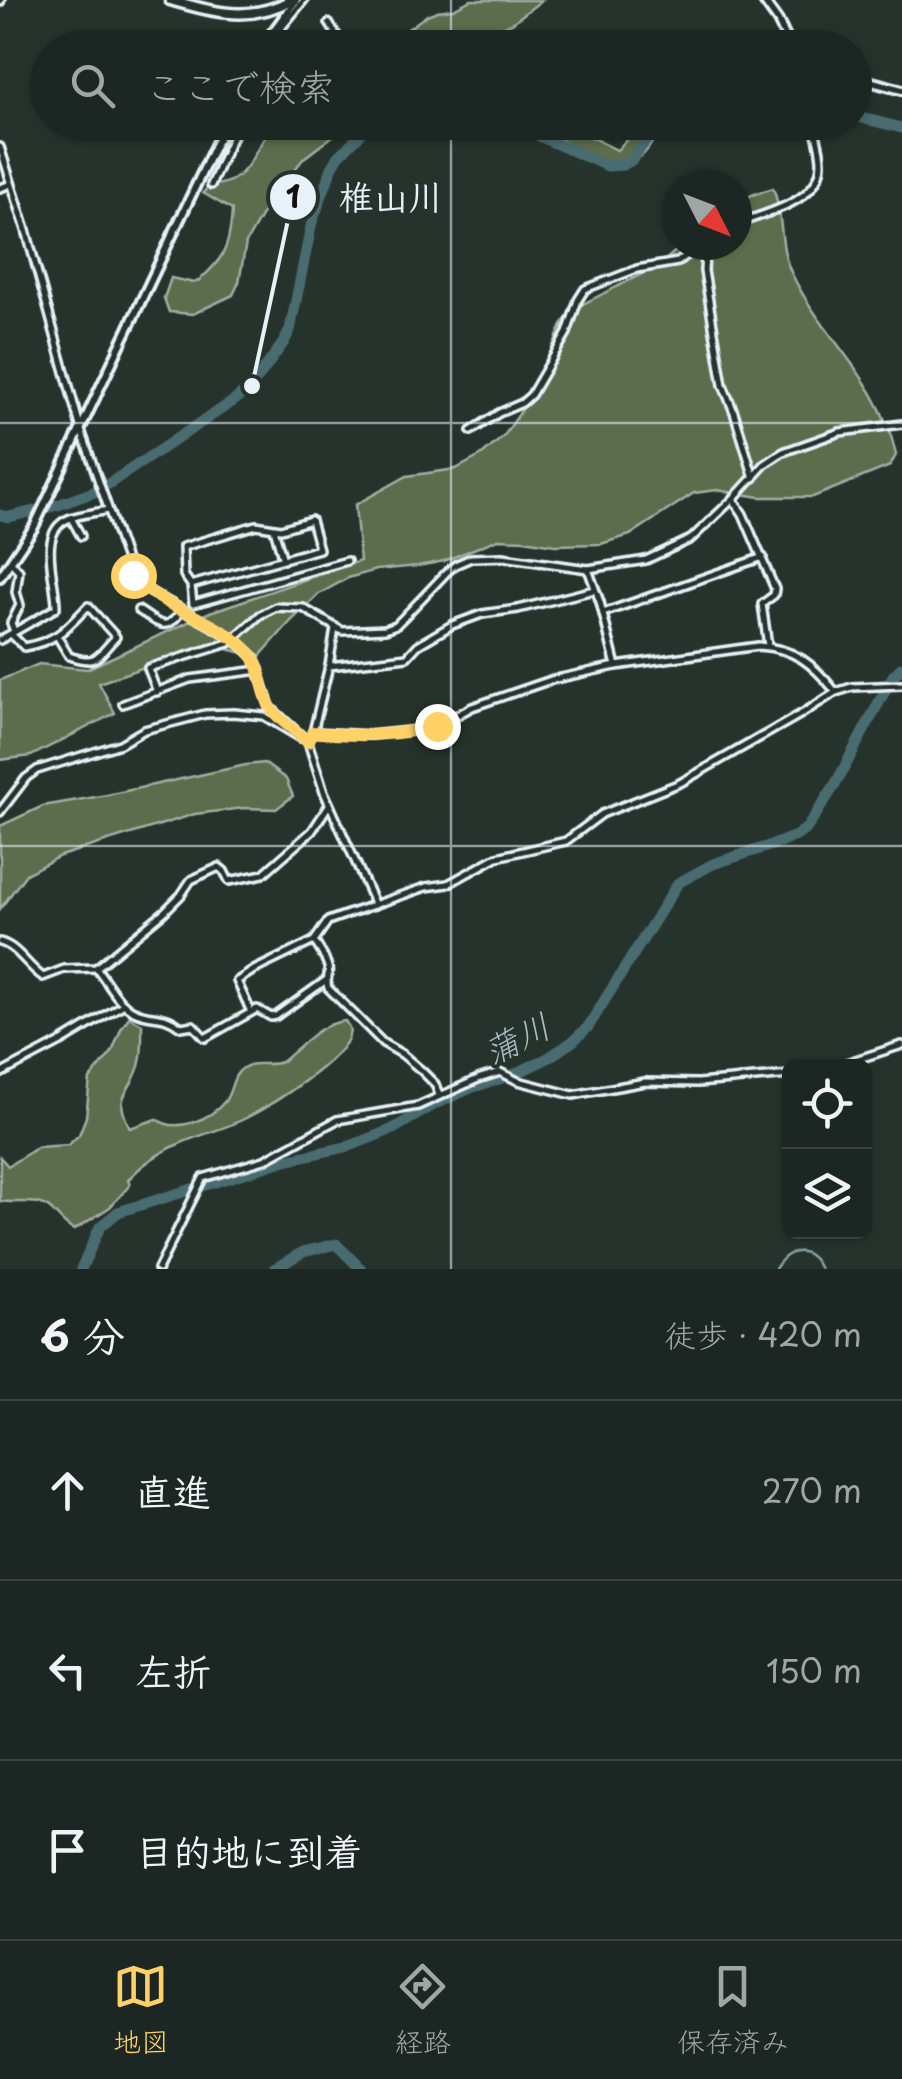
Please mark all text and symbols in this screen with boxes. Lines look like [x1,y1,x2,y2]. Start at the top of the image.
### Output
search box [30,30,872,140]
text: ここで検索 [145,57,335,114]
icon: search [65,58,120,113]
callout: 椎山川 [268,165,463,230]
text: 椎山川 [338,169,444,222]
north arrow [662,170,752,260]
text: 1 [286,173,300,218]
route start [111,553,157,599]
route end [415,704,461,750]
water label: 蒲川 [473,998,559,1076]
map controls [782,1059,872,1239]
button: locate [782,1059,872,1149]
button: layers [782,1149,872,1239]
text: 6 分 [40,1303,125,1366]
text: 徒歩 · 420 m [664,1310,862,1358]
text: 直進 [135,1462,211,1519]
icon: ahead [40,1463,95,1518]
text: 270 m [762,1466,862,1514]
text: 左折 [135,1642,211,1699]
icon: left [40,1643,95,1698]
text: 150 m [766,1646,862,1694]
text: 目的地に到着 [135,1822,363,1879]
icon: arrive [40,1823,95,1878]
tab: 地図 [113,1959,169,2062]
tab: 経路 [395,1959,451,2062]
tab: 保存済み [677,1959,789,2062]

